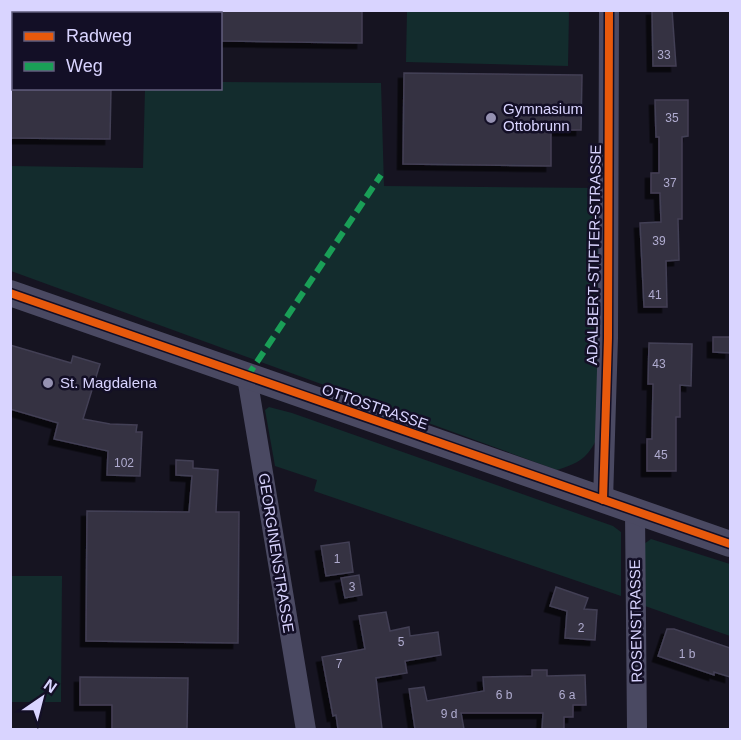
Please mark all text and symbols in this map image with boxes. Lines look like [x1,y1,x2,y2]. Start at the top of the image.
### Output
legend [12,12,222,90]
text: Radweg [66,26,132,46]
house number: 33 [657,48,671,62]
text: Weg [66,56,103,76]
place label: Gymnasium Ottobrunn [503,100,583,134]
marker: Gymnasium Ottobrunn [484,111,498,125]
house number: 35 [665,111,679,125]
street label: ADALBERT-STIFTER-STRASSE [583,145,604,365]
house number: 37 [663,176,677,190]
house number: 39 [652,234,666,248]
house number: 41 [648,288,662,302]
house number: 43 [652,357,666,371]
place label: St. Magdalena [60,374,157,391]
marker: St. Magdalena [41,376,55,390]
street label: OTTOSTRASSE [320,380,431,433]
house number: 45 [654,448,668,462]
house number: 102 [114,456,134,470]
street label: GEORGINENSTRASSE [255,472,298,634]
house number: 1 [334,552,341,566]
street label: ROSENSTRASSE [626,559,645,683]
house number: 3 [349,580,356,594]
house number: 2 [578,621,585,635]
house number: 5 [398,635,405,649]
house number: 1 b [679,647,696,661]
house number: 7 [336,657,343,671]
north arrow [12,668,72,728]
text: N [41,676,60,696]
house number: 6 b [496,688,513,702]
house number: 6 a [559,688,576,702]
house number: 9 d [441,707,457,721]

